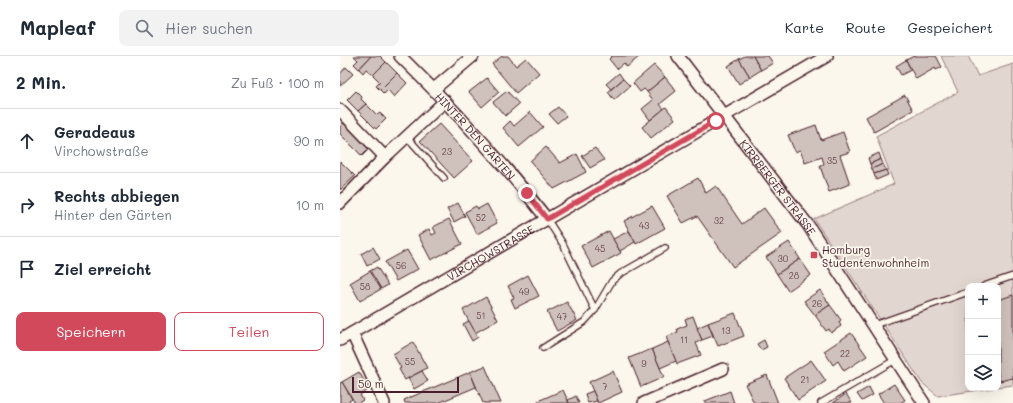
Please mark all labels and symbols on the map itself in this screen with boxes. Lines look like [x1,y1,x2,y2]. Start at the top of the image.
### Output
street label: HINTER DEN GÄRTEN [432,89,519,182]
route start [707,112,725,130]
street label: KIRRBERGER STRASSE [737,136,820,238]
house number: 23 [442,146,452,157]
house number: 35 [827,155,837,166]
route end [518,184,536,202]
house number: 52 [476,212,486,223]
house number: 32 [714,215,724,226]
house number: 43 [639,220,649,231]
street label: VIRCHOWSTRASSE [444,221,537,284]
place label: Homburg Studentenwohnheim [822,242,929,270]
house number: 45 [595,243,605,254]
marker: Homburg Studentenwohnheim [809,250,819,260]
house number: 30 [778,253,789,264]
house number: 56 [396,260,406,271]
house number: 28 [789,270,800,281]
house number: 58 [360,281,371,292]
house number: 49 [519,286,530,297]
house number: 26 [812,298,822,309]
house number: 51 [476,310,486,321]
house number: 47 [557,311,567,322]
house number: 13 [721,325,731,336]
house number: 11 [680,334,688,345]
house number: 22 [840,348,850,359]
house number: 55 [405,356,415,367]
house number: 9 [641,358,647,369]
house number: 21 [800,374,810,385]
scale bar [352,375,459,394]
house number: 7 [602,381,608,392]

